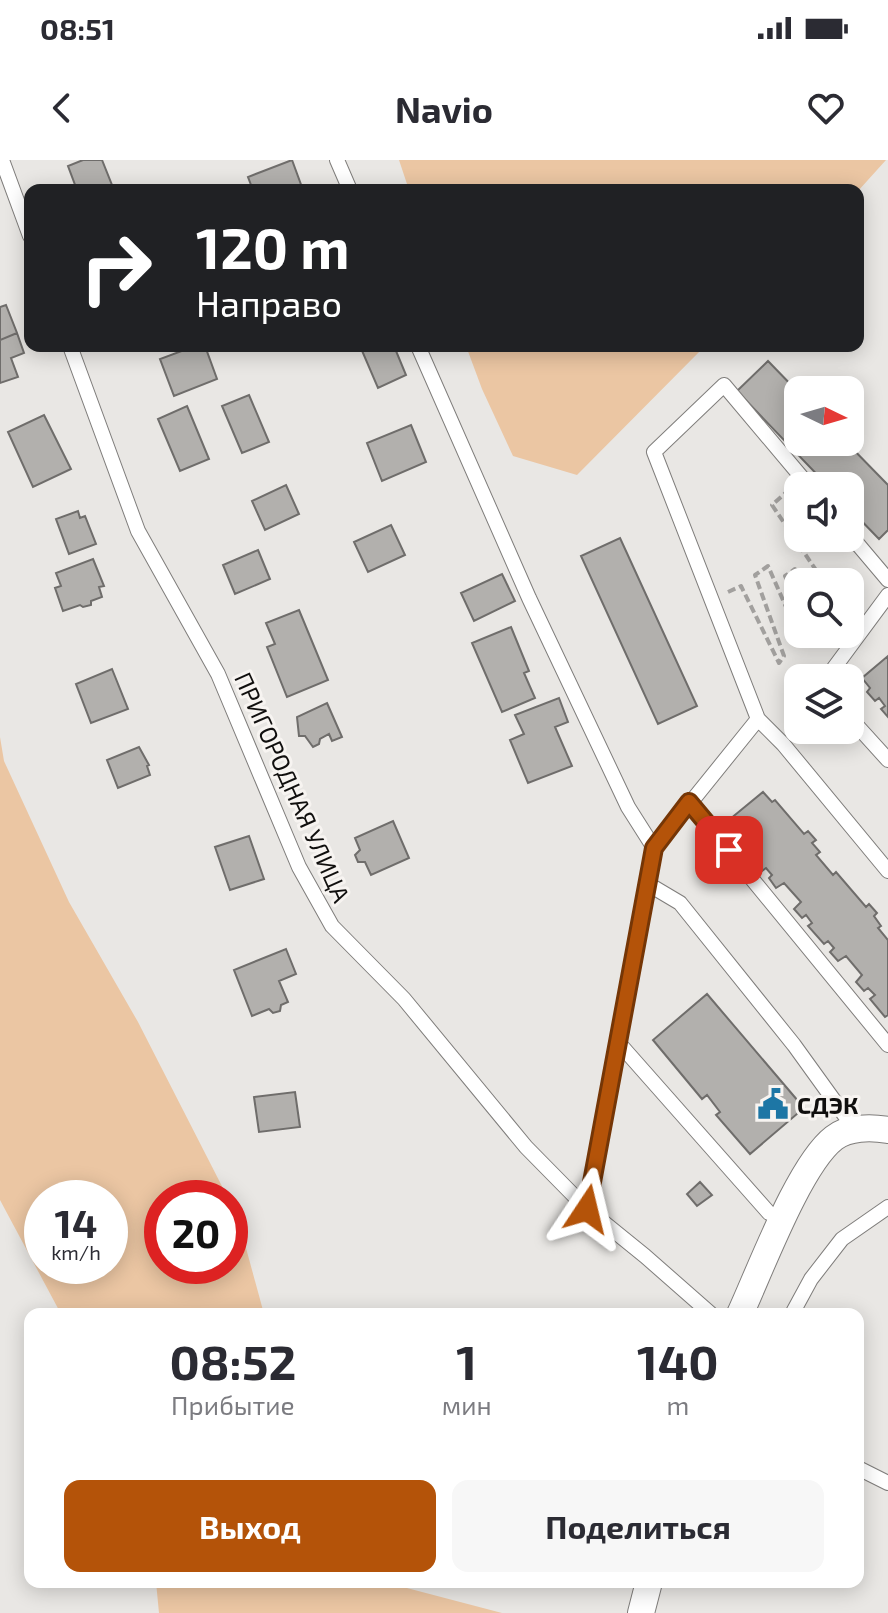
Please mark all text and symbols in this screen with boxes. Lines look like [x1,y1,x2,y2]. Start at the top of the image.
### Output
text: 08:51 [40,10,115,46]
icon: back [40,86,84,130]
icon: heart [804,86,848,130]
text: Navio [395,87,493,130]
text: 120 m [196,213,350,280]
icon: right [64,216,168,320]
text: Направо [196,281,342,324]
north arrow [784,376,864,456]
map controls [784,376,864,744]
button: sound [784,472,864,552]
button: search [784,568,864,648]
button: layers [784,664,864,744]
street label: ПРИГОРОДНАЯ УЛИЦА [229,668,357,906]
pin [695,816,763,884]
icon: arrive [707,828,751,872]
public building icon: СДЭК [756,1087,790,1121]
place label: СДЭК [797,1090,858,1119]
position arrow [545,1167,629,1251]
speed limit sign: 20 [144,1180,248,1284]
text: 14 [55,1198,97,1246]
text: km/h [51,1240,101,1264]
text: 08:52 [169,1332,296,1390]
text: 1 [456,1332,477,1390]
text: 140 [637,1332,719,1390]
text: Прибытие [171,1389,295,1420]
text: мин [442,1389,492,1420]
text: m [666,1389,689,1420]
button: Выход [64,1480,436,1572]
button: Поделиться [452,1480,824,1572]

